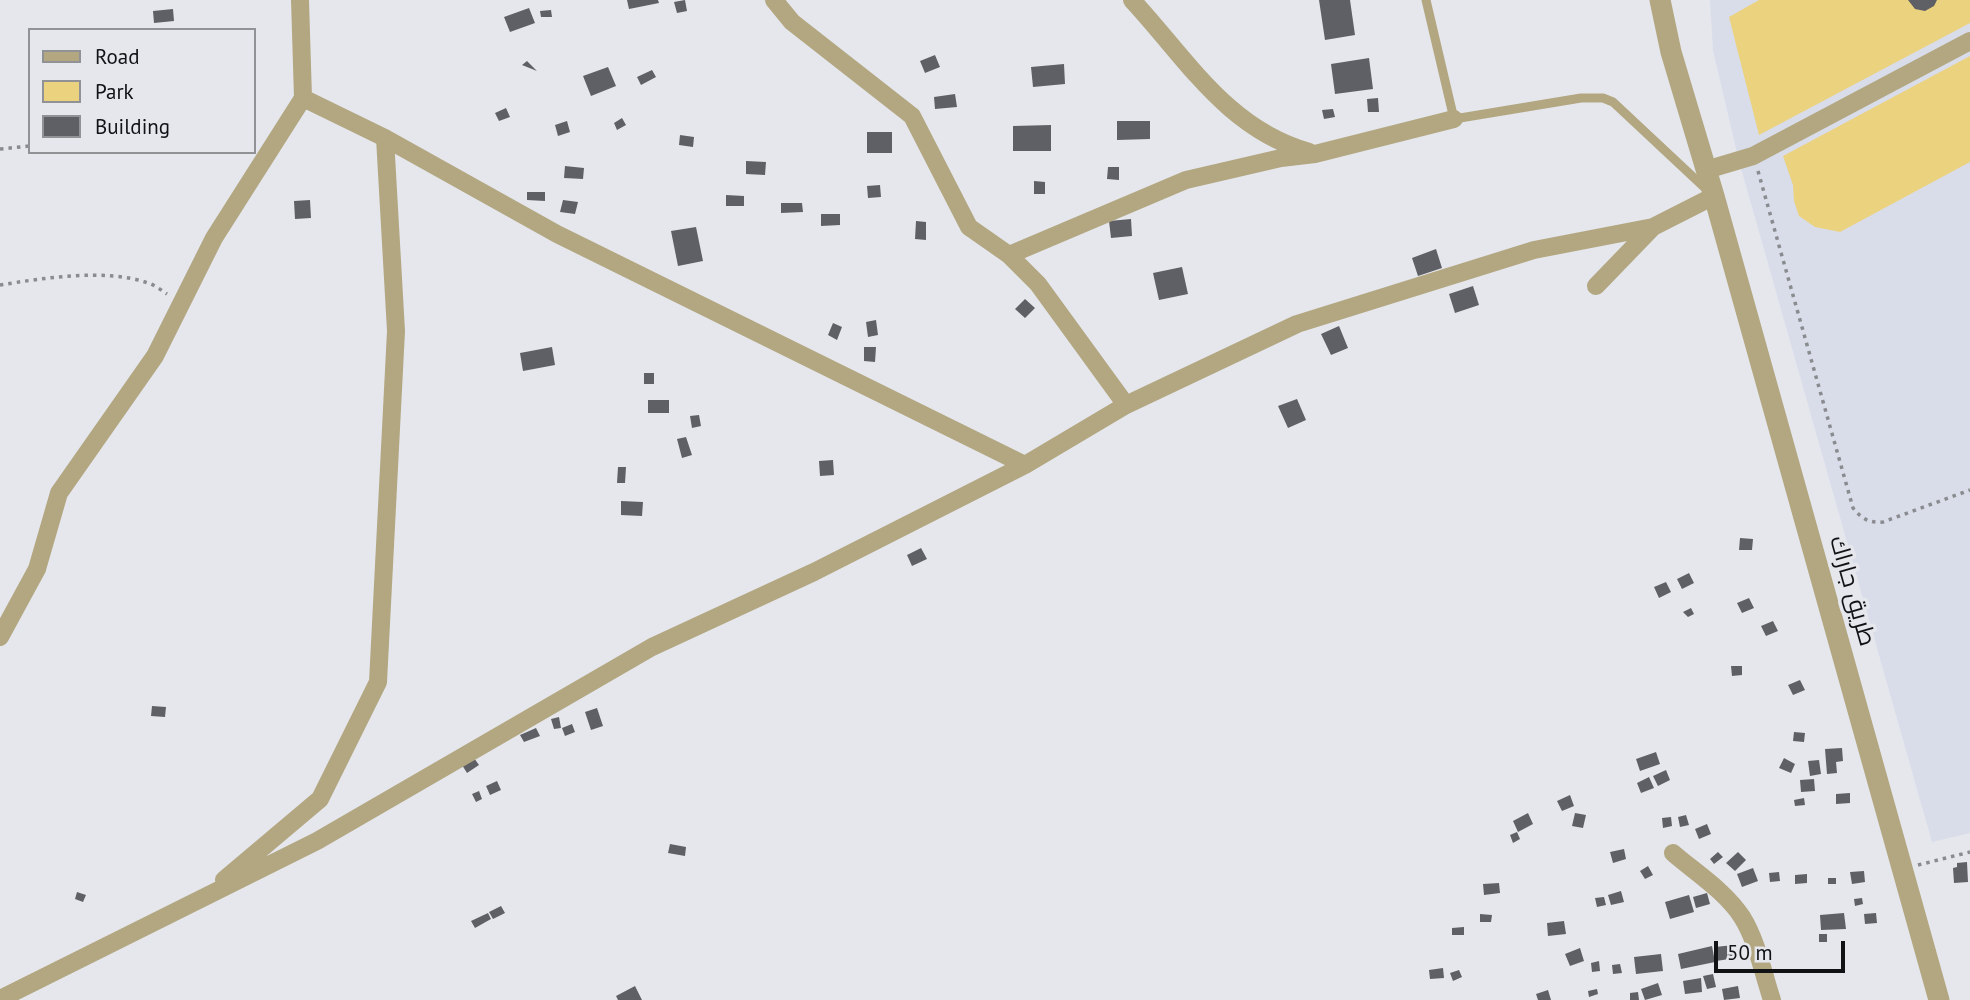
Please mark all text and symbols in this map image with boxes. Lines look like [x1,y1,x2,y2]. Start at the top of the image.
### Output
legend [28,28,256,154]
text: Road [95,43,139,70]
text: Park [95,78,134,105]
text: Building [95,113,170,140]
street label: طريق جاراك [1823,533,1881,649]
scale bar [1718,926,1849,970]
text: 50 m [1727,939,1773,966]

